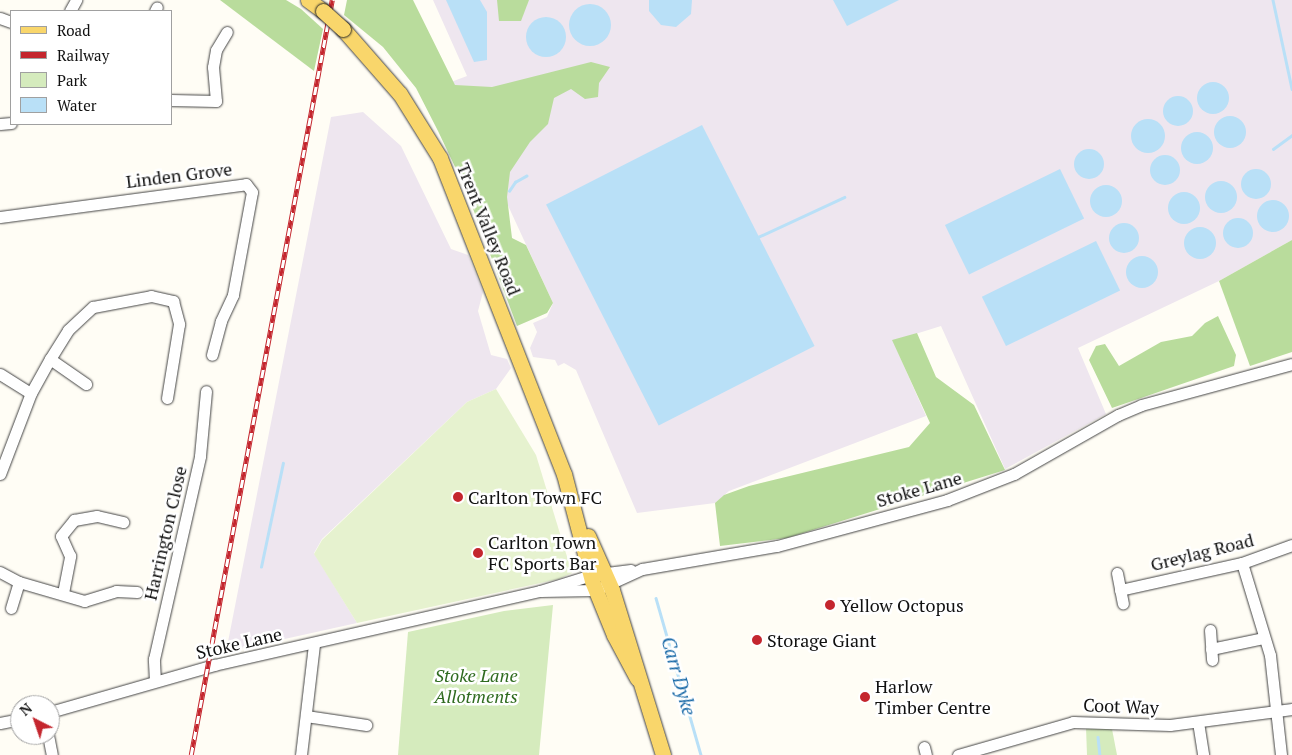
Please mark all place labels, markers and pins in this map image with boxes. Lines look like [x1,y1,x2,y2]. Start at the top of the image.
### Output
place label: Carlton Town FC [468,486,602,508]
marker: Carlton Town FC [452,491,464,503]
place label: Carlton Town FC Sports Bar [488,532,596,574]
marker: Carlton Town FC Sports Bar [472,547,484,559]
place label: Yellow Octopus [840,594,964,616]
marker: Yellow Octopus [824,599,836,611]
place label: Storage Giant [767,629,876,651]
marker: Storage Giant [751,634,763,646]
place label: Harlow Timber Centre [875,676,991,719]
marker: Harlow Timber Centre [859,691,871,703]

